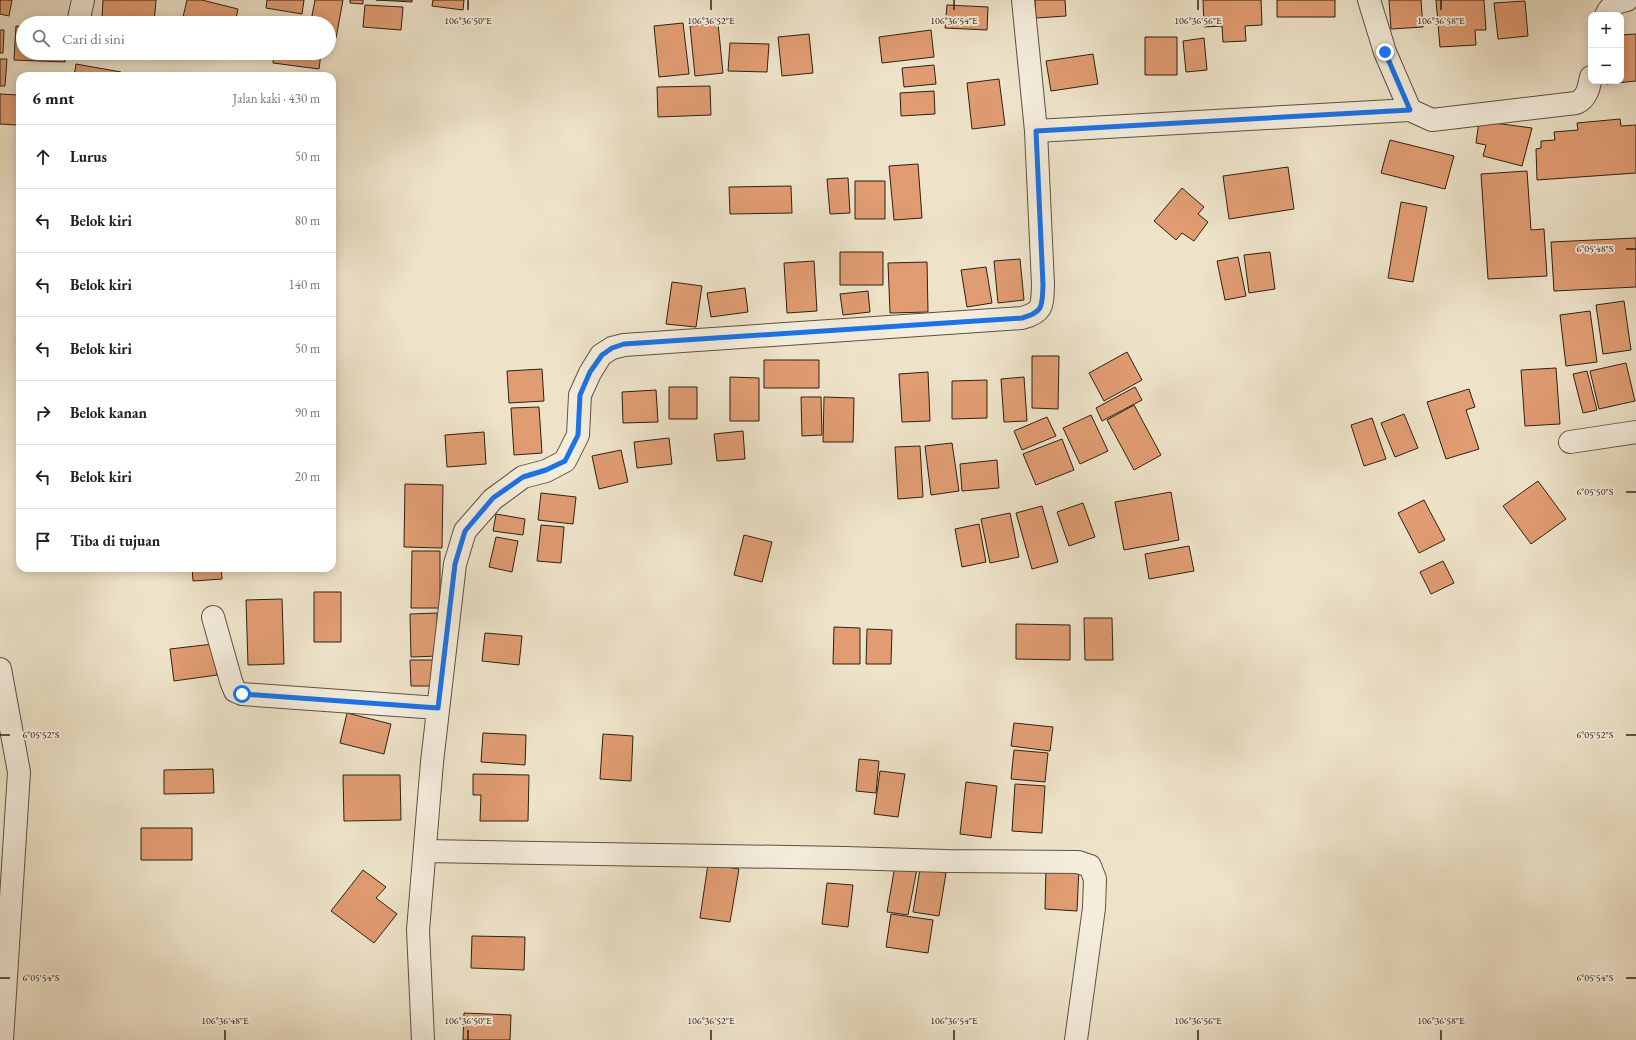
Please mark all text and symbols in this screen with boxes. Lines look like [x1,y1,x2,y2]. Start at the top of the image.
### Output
map controls [1588,12,1624,84]
button: + [1588,12,1624,48]
text: 106°36'50"E [444,14,492,27]
text: 106°36'52"E [687,14,735,27]
text: 106°36'54"E [930,14,978,27]
text: 106°36'56"E [1174,14,1222,27]
text: 106°36'58"E [1417,14,1465,27]
search box [16,16,336,60]
icon: search [30,27,52,49]
text: Cari di sini [62,29,125,48]
route end [1376,43,1394,61]
button: − [1588,48,1624,84]
text: 6 mnt [32,87,74,109]
text: Jalan kaki · 430 m [233,90,320,107]
icon: ahead [32,146,54,168]
text: Lurus [70,147,107,166]
text: 50 m [295,148,320,165]
icon: left [32,210,54,232]
text: Belok kiri [70,211,132,230]
text: 80 m [295,212,320,229]
text: 6°05'48"S [1577,242,1614,255]
icon: left [32,274,54,296]
text: Belok kiri [70,275,132,294]
text: 140 m [289,276,320,293]
icon: left [32,338,54,360]
text: Belok kiri [70,339,132,358]
text: 50 m [295,340,320,357]
icon: right [32,402,54,424]
text: Belok kanan [70,403,147,422]
text: 90 m [295,404,320,421]
icon: left [32,466,54,488]
text: Belok kiri [70,467,132,486]
text: 20 m [295,468,320,485]
text: 6°05'50"S [1577,485,1614,498]
icon: arrive [32,530,54,552]
text: Tiba di tujuan [70,531,160,550]
route start [233,685,251,703]
text: 6°05'52"S [23,728,60,741]
text: 6°05'52"S [1577,728,1614,741]
text: 6°05'54"S [23,971,60,984]
text: 6°05'54"S [1577,971,1614,984]
text: 106°36'48"E [201,1014,249,1027]
text: 106°36'50"E [444,1014,492,1027]
text: 106°36'52"E [687,1014,735,1027]
text: 106°36'54"E [930,1014,978,1027]
text: 106°36'56"E [1174,1014,1222,1027]
text: 106°36'58"E [1417,1014,1465,1027]

